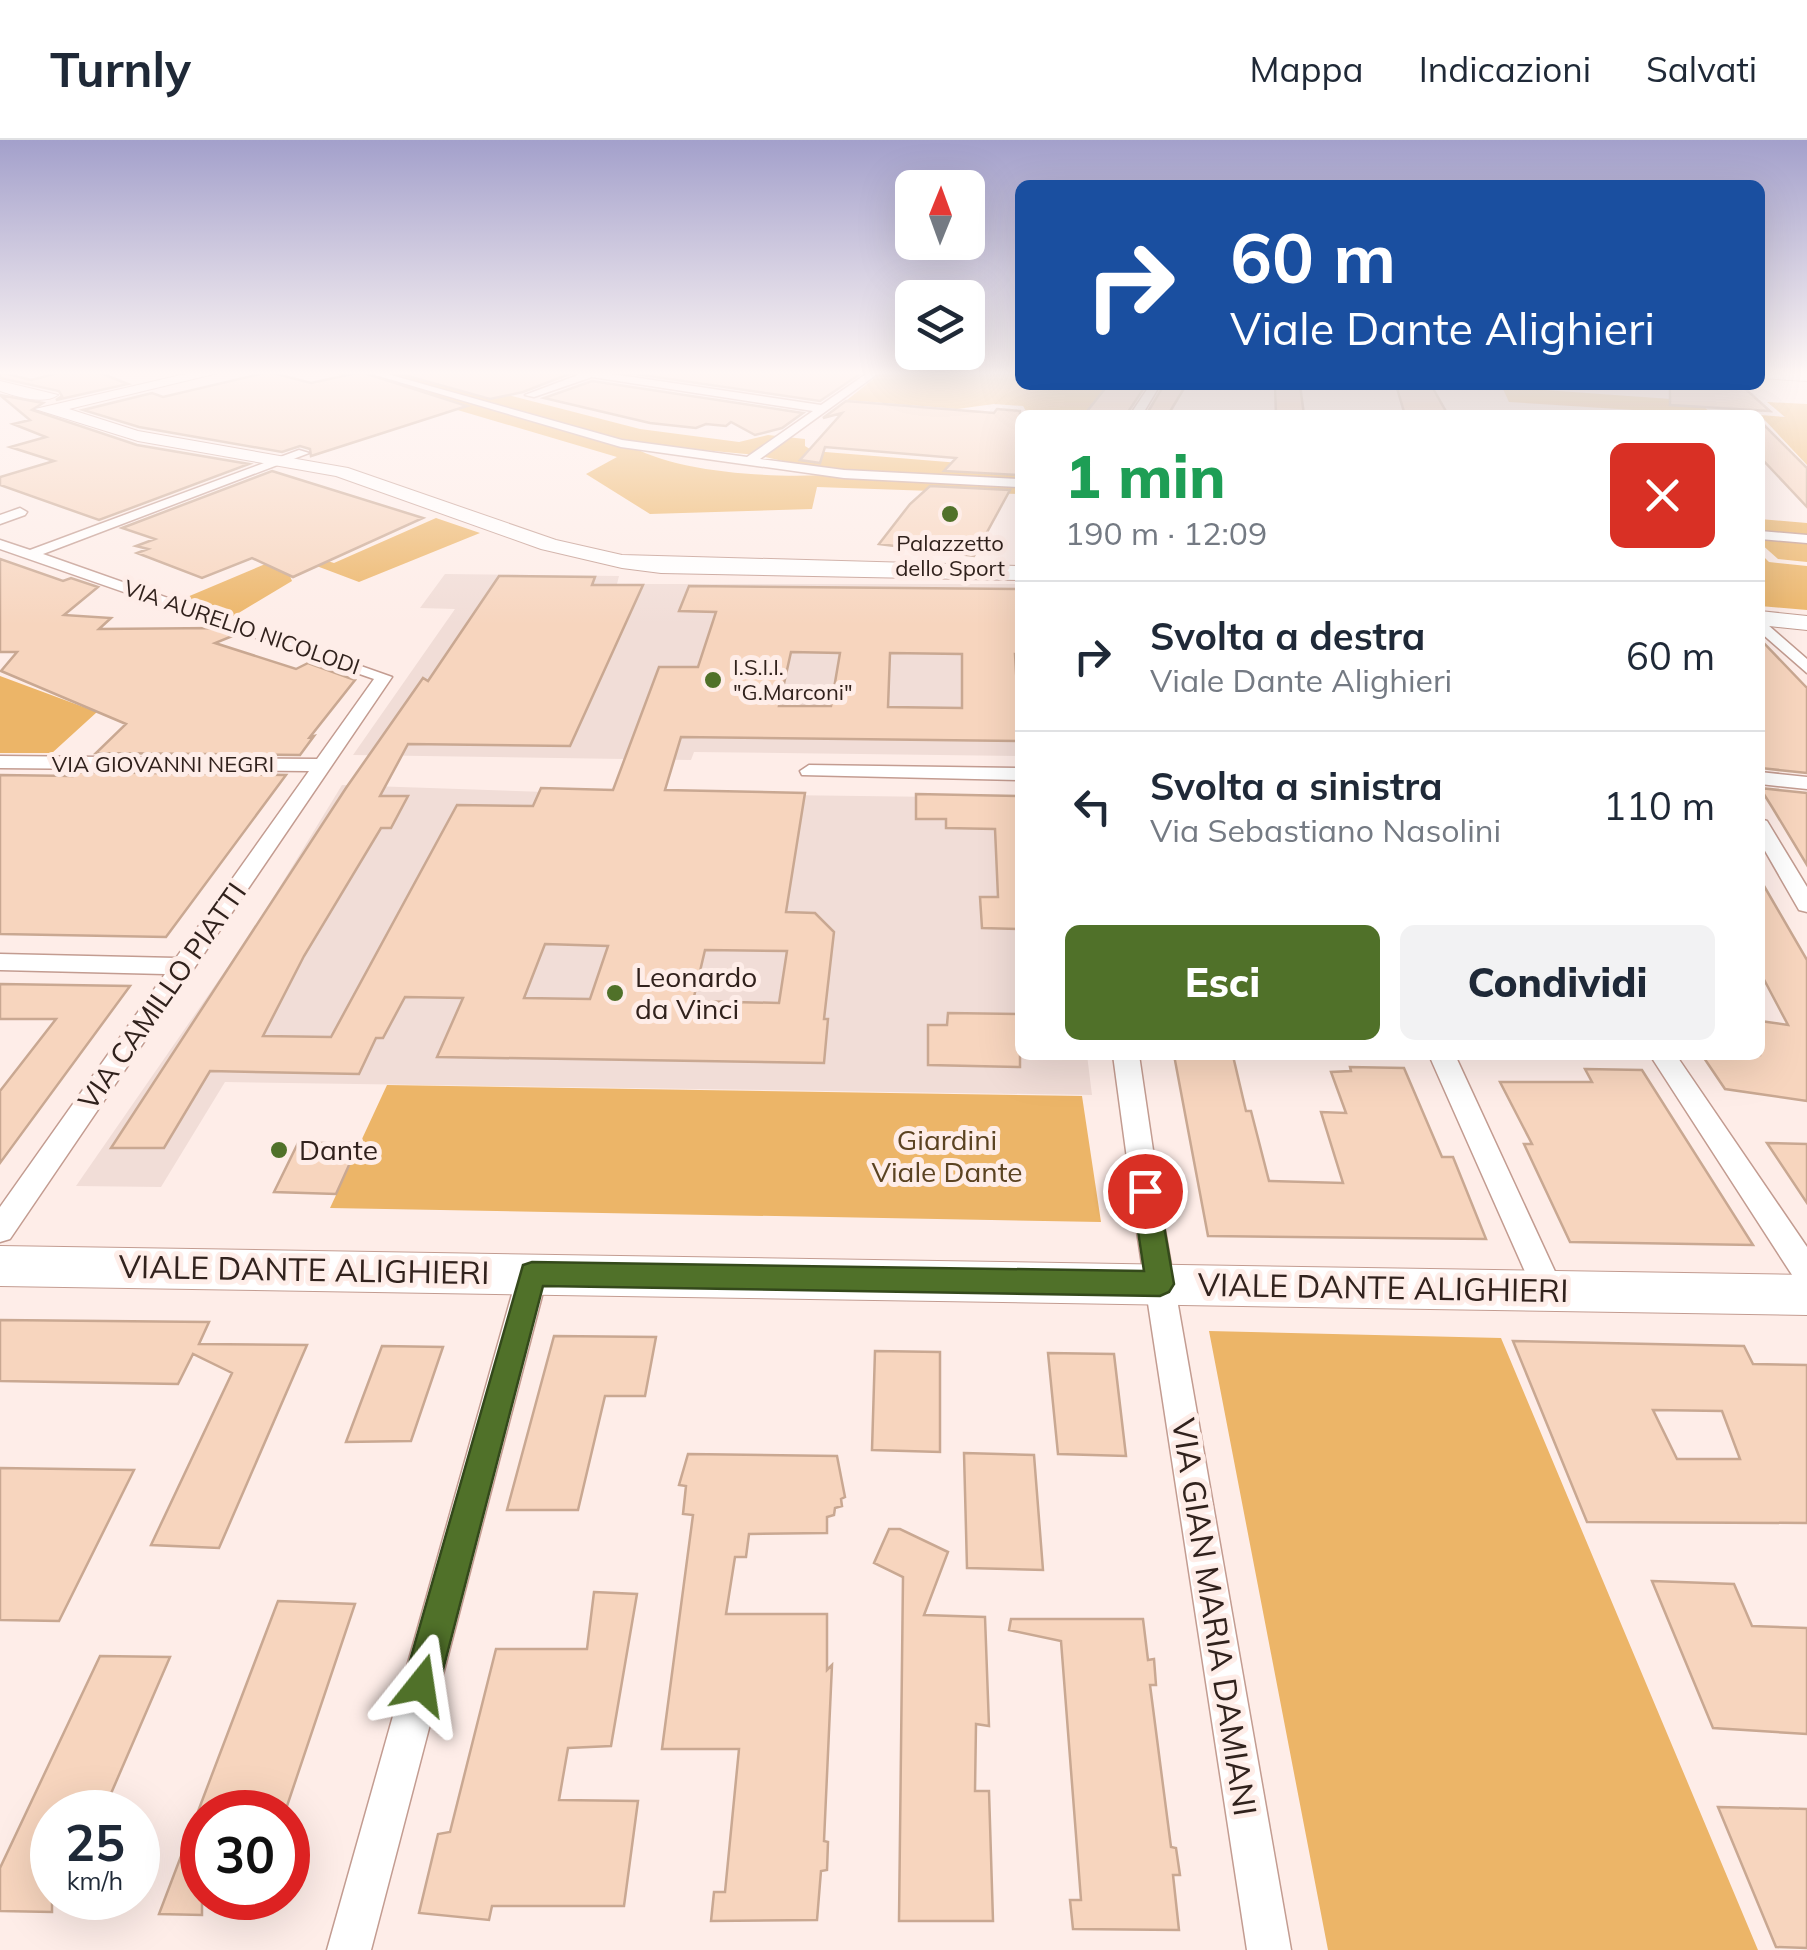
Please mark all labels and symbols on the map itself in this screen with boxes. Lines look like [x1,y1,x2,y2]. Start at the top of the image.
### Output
north arrow [895,170,985,260]
marker: Palazzetto dello Sport [939,503,961,525]
place label: Palazzetto dello Sport [895,529,1005,582]
street label: VIA AURELIO NICOLODI [120,573,364,681]
place label: I.S.I.I. "G.Marconi" [733,653,853,706]
marker: I.S.I.I. "G.Marconi" [702,669,724,691]
street label: VIA GIOVANNI NEGRI [52,750,274,778]
street label: VIA CAMILLO PIATTI [70,876,253,1116]
place label: Leonardo da Vinci [635,959,757,1026]
marker: Leonardo da Vinci [604,982,626,1004]
park label: Giardini Viale Dante [871,1122,1023,1189]
place label: Dante [299,1132,378,1167]
marker: Dante [268,1139,290,1161]
pin [1103,1149,1188,1234]
street label: VIALE DANTE ALIGHIERI [118,1246,490,1292]
street label: VIALE DANTE ALIGHIERI [1197,1264,1569,1310]
street label: VIA GIAN MARIA DAMIANI [1164,1415,1266,1818]
position arrow [369,1633,473,1737]
speed limit sign: 30 [180,1790,310,1920]

